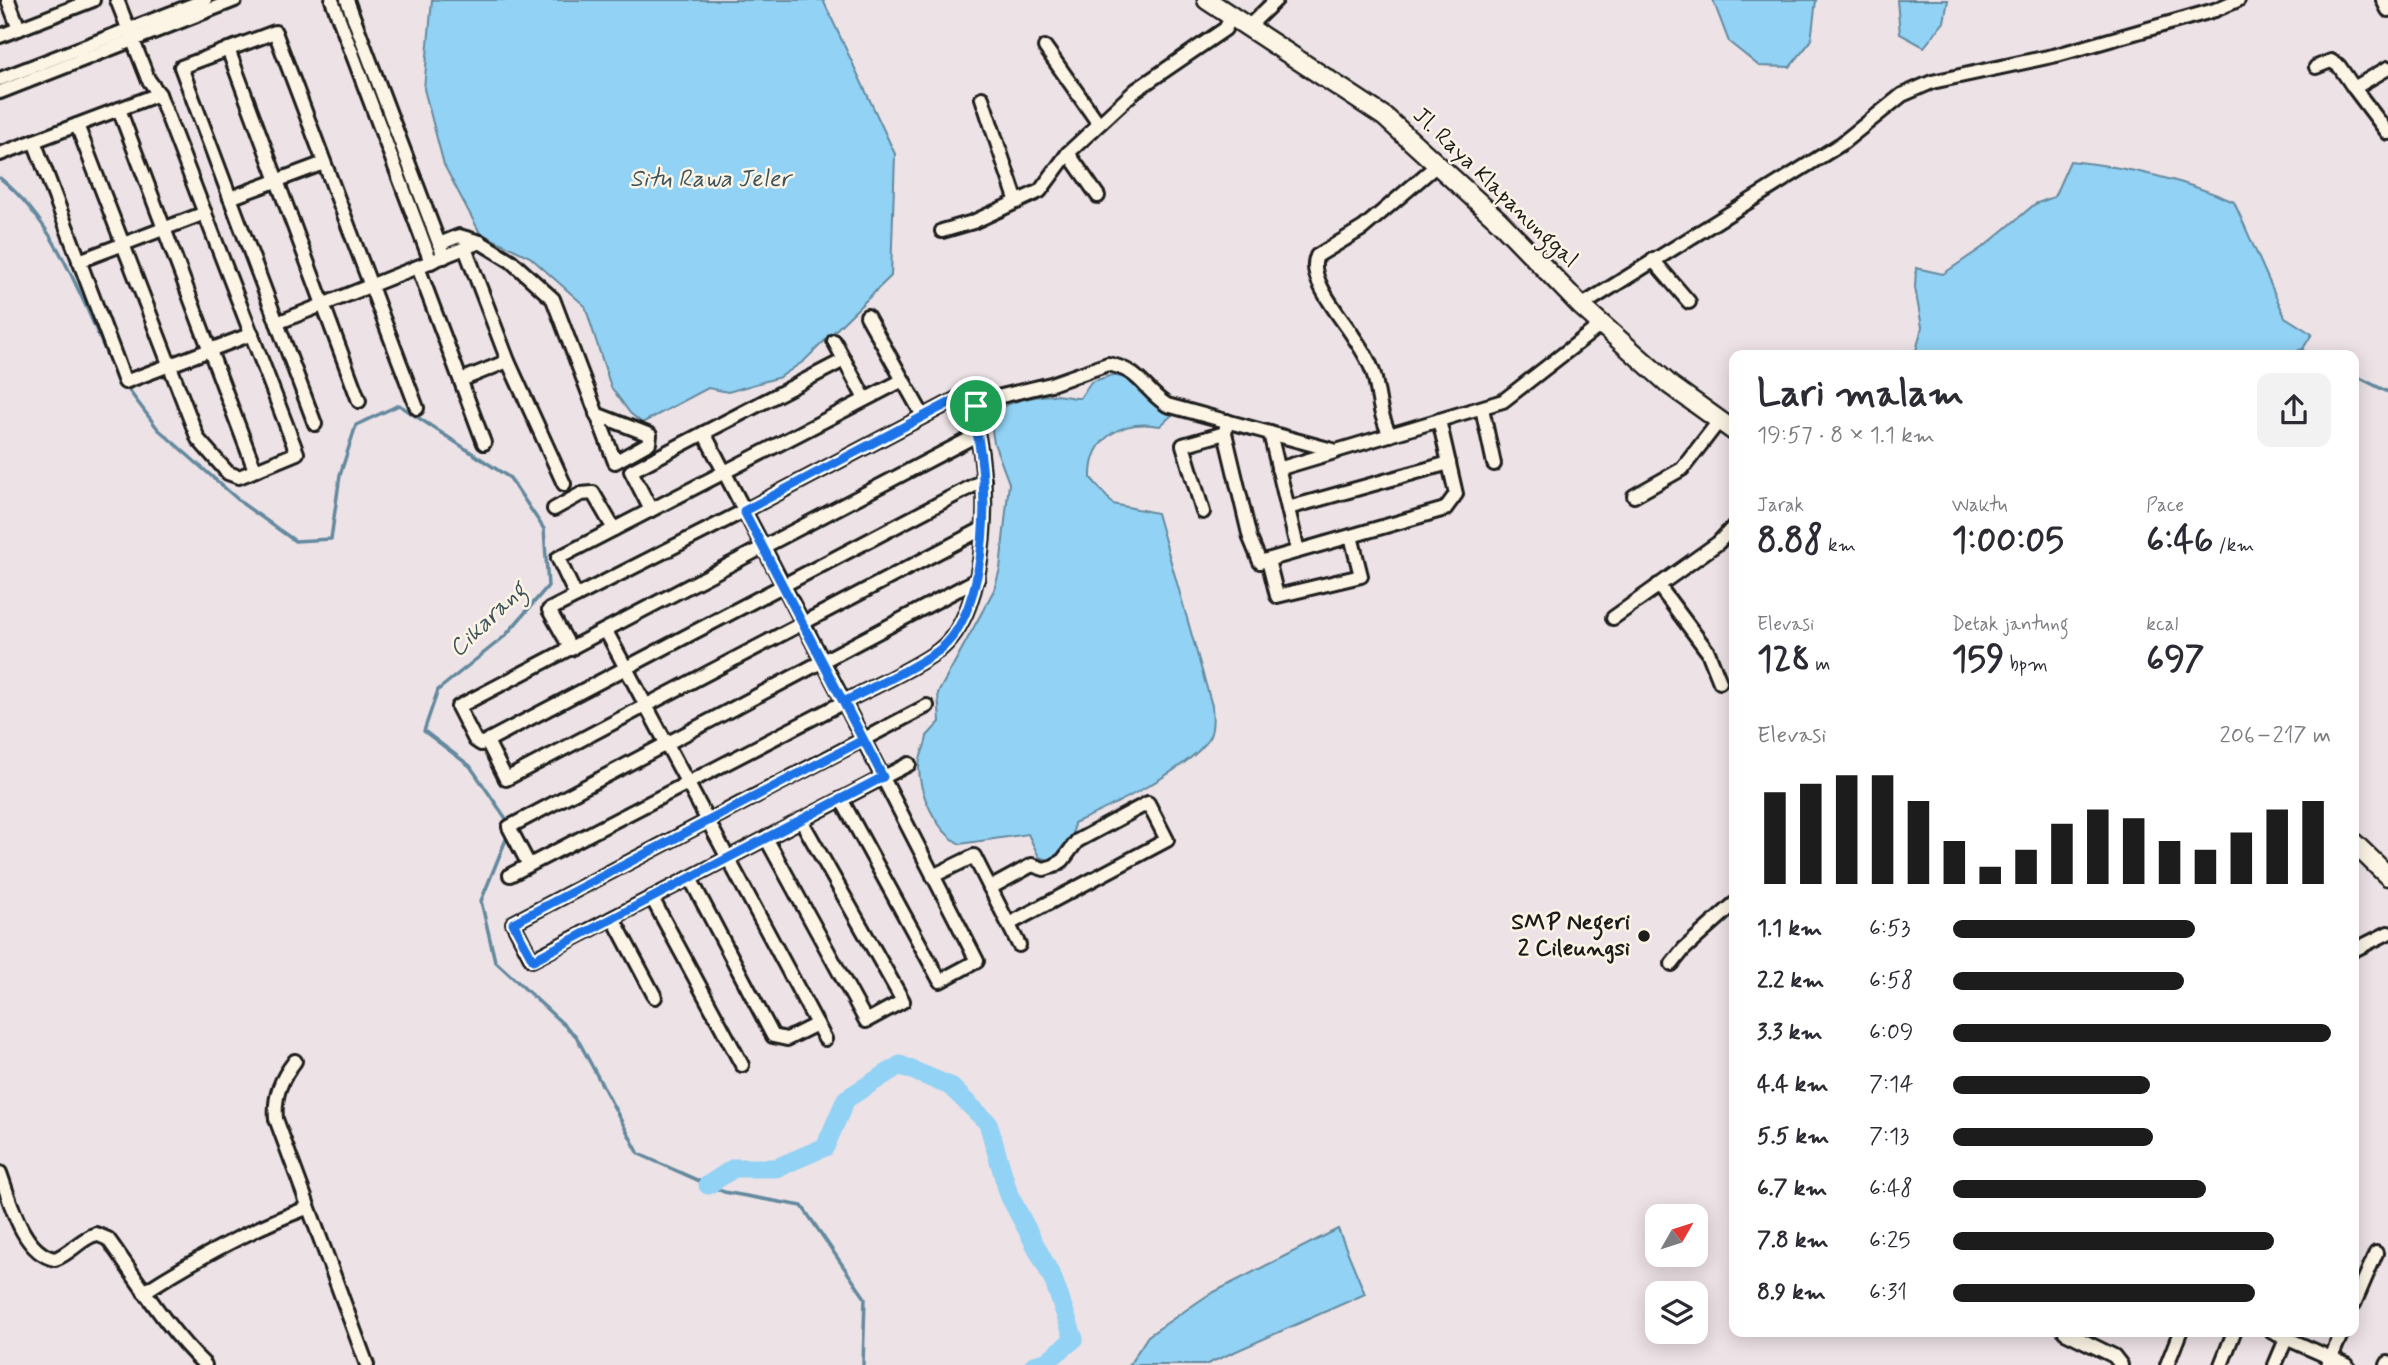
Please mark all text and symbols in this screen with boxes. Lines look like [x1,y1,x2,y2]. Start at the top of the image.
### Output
street label: Jl. Raya Klapanunggal [1404,101,1584,276]
water label: Situ Rawa Jeler [630,164,793,195]
text: Lari malam [1757,370,1964,419]
button: share [2257,373,2331,447]
pin [946,376,1006,436]
icon: arrive [957,387,995,425]
text: 19:57 · 8 × 1.1 km [1757,421,1935,451]
text: Jarak [1757,493,1804,518]
text: Waktu [1952,493,2008,518]
text: Pace [2146,493,2184,518]
text: 8.88 [1757,518,1823,564]
text: 1:00:05 [1952,518,2064,564]
text: 6:46 [2146,518,2213,564]
text: km [1823,533,1856,558]
text: /km [2213,533,2254,558]
water label: Cikarang [443,574,537,667]
text: Elevasi [1757,612,1814,637]
text: Detak jantung [1952,612,2069,637]
text: kcal [2146,612,2178,637]
text: 128 [1757,637,1810,683]
text: 159 [1952,637,2004,683]
text: 697 [2146,637,2205,683]
text: m [1810,652,1830,677]
text: bpm [2004,652,2048,677]
text: Elevasi [1757,721,1826,751]
text: 206–217 m [2220,721,2331,751]
place label: SMP Negeri 2 Cileungsi [1511,908,1630,964]
text: 1.1 km [1757,914,1822,944]
text: 6:53 [1869,914,1910,944]
marker: SMP Negeri 2 Cileungsi [1636,928,1652,944]
text: 2.2 km [1757,966,1824,996]
text: 6:58 [1869,966,1913,996]
text: 3.3 km [1757,1018,1822,1048]
text: 6:09 [1869,1018,1913,1048]
text: 4.4 km [1757,1070,1828,1100]
text: 7:14 [1869,1070,1913,1100]
text: 5.5 km [1757,1122,1829,1152]
text: 7:13 [1869,1122,1909,1152]
text: 6.7 km [1757,1174,1827,1204]
text: 6:48 [1869,1174,1913,1204]
north arrow [1645,1204,1708,1267]
map controls [1645,1204,1708,1344]
text: 7.8 km [1757,1226,1828,1256]
text: 6:25 [1869,1226,1910,1256]
text: 8.9 km [1757,1278,1826,1308]
text: 6:31 [1869,1278,1907,1308]
button: layers [1645,1281,1708,1344]

